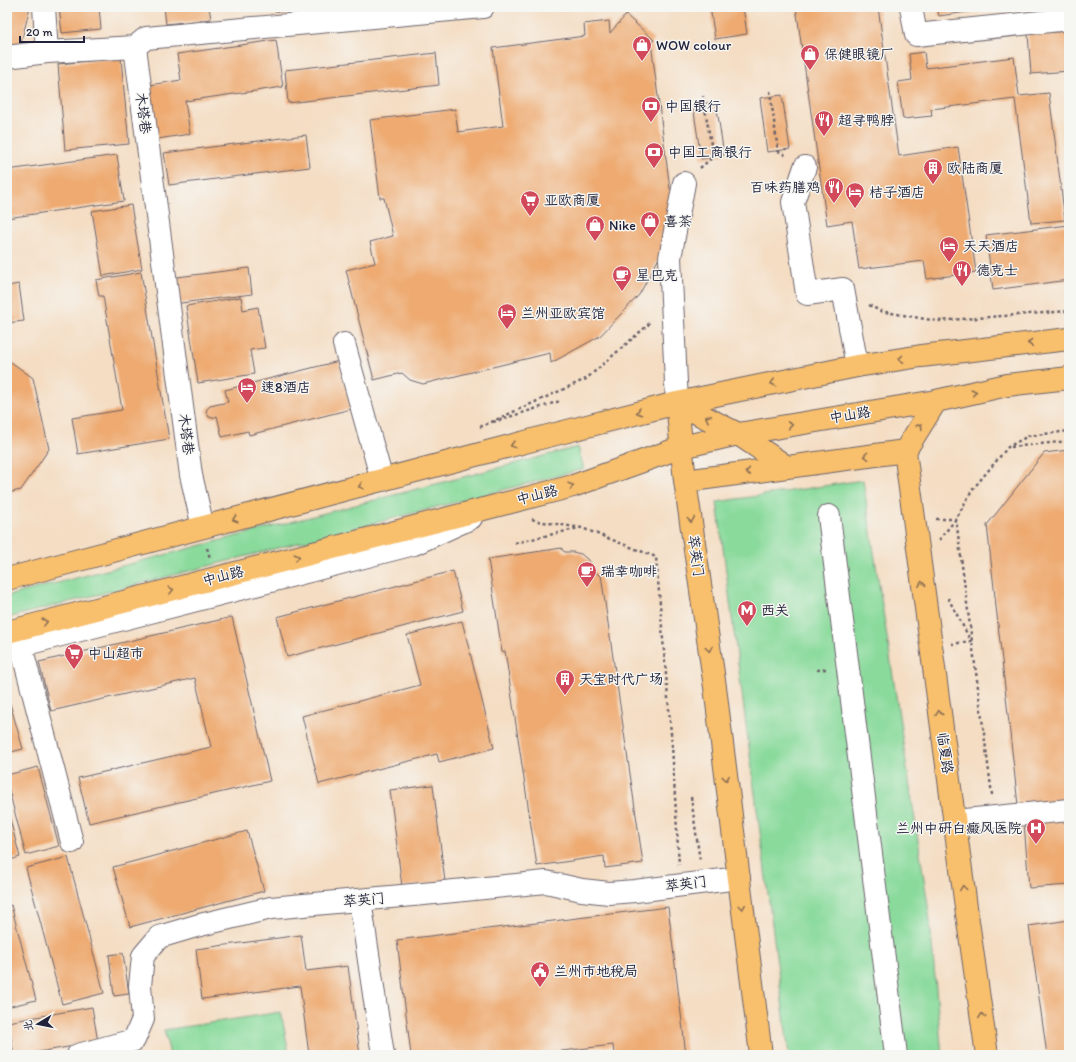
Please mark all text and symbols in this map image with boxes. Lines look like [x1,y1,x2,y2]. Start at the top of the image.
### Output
scale bar [20,18,84,44]
text: 20 m [26,25,53,39]
shop icon: WOW colour [631,34,653,62]
place label: WOW colour [656,37,732,54]
shop icon: 保健眼镜厂 [799,43,821,71]
place label: 保健眼镜厂 [824,46,894,63]
street label: 木塔巷 [132,91,154,136]
bank icon: 中国银行 [640,95,662,123]
place label: 中国银行 [665,98,721,115]
restaurant icon: 超寻鸭脖 [813,109,835,137]
place label: 超寻鸭脖 [838,112,894,129]
bank icon: 中国工商银行 [643,141,665,169]
place label: 中国工商银行 [668,144,752,161]
building icon: 欧陆商厦 [922,157,944,185]
place label: 欧陆商厦 [947,160,1003,177]
restaurant icon: 百味药膳鸡 [823,176,845,204]
place label: 百味药膳鸡 [750,179,820,196]
hotel icon: 桔子酒店 [844,181,866,209]
place label: 桔子酒店 [869,184,925,201]
supermarket icon: 亚欧商厦 [519,189,541,217]
place label: 亚欧商厦 [544,192,600,209]
shop icon: 喜茶 [639,210,661,238]
place label: 喜茶 [664,213,692,230]
shop icon: Nike [584,214,606,242]
place label: Nike [609,217,636,234]
hotel icon: 天天酒店 [938,235,960,263]
place label: 天天酒店 [963,238,1019,255]
restaurant icon: 德克士 [951,259,973,287]
place label: 德克士 [976,262,1018,279]
cafe icon: 星巴克 [611,264,633,292]
place label: 星巴克 [636,267,678,284]
hotel icon: 兰州亚欧宾馆 [496,302,518,330]
place label: 兰州亚欧宾馆 [521,305,605,322]
one-way arrow [1027,338,1033,347]
one-way arrow [898,354,904,363]
hotel icon: 速8酒店 [236,376,258,404]
one-way arrow [770,378,777,386]
place label: 速8酒店 [261,379,311,396]
one-way arrow [971,388,977,396]
street label: 中山路 [828,403,872,427]
one-way arrow [636,408,642,416]
street label: 木塔巷 [175,412,197,457]
one-way arrow [704,415,712,423]
one-way arrow [787,421,793,430]
one-way arrow [916,423,923,430]
one-way arrow [510,440,517,449]
one-way arrow [863,451,869,460]
one-way arrow [745,467,751,476]
one-way arrow [357,481,364,489]
street label: 中山路 [515,482,559,508]
one-way arrow [568,482,575,491]
one-way arrow [232,514,238,522]
one-way arrow [686,517,695,523]
street label: 萃英门 [685,534,707,578]
one-way arrow [293,553,300,562]
cafe icon: 瑞幸咖啡 [576,560,598,588]
street label: 中山路 [201,563,245,589]
place label: 瑞幸咖啡 [600,563,657,580]
one-way arrow [918,581,927,587]
one-way arrow [167,586,174,594]
metro station icon: 西关 [736,599,758,627]
place label: 西关 [761,602,789,619]
one-way arrow [41,618,48,627]
supermarket icon: 中山超市 [63,642,85,670]
place label: 中山超市 [88,645,144,662]
one-way arrow [704,646,713,652]
building icon: 天宝时代广场 [554,668,576,696]
place label: 天宝时代广场 [579,671,663,688]
one-way arrow [935,710,944,716]
street label: 临夏路 [934,731,956,775]
one-way arrow [721,774,730,781]
hospital icon: 兰州中研白癜风医院 [1025,817,1047,845]
place label: 兰州中研白癜风医院 [896,820,1022,837]
street label: 萃英门 [664,873,708,895]
one-way arrow [959,885,968,891]
street label: 萃英门 [342,890,386,910]
one-way arrow [738,903,747,910]
public building icon: 兰州市地税局 [529,960,551,988]
place label: 兰州市地税局 [554,963,638,980]
north arrow [18,1004,58,1044]
one-way arrow [978,1013,987,1019]
text: 北 [21,1019,36,1032]

